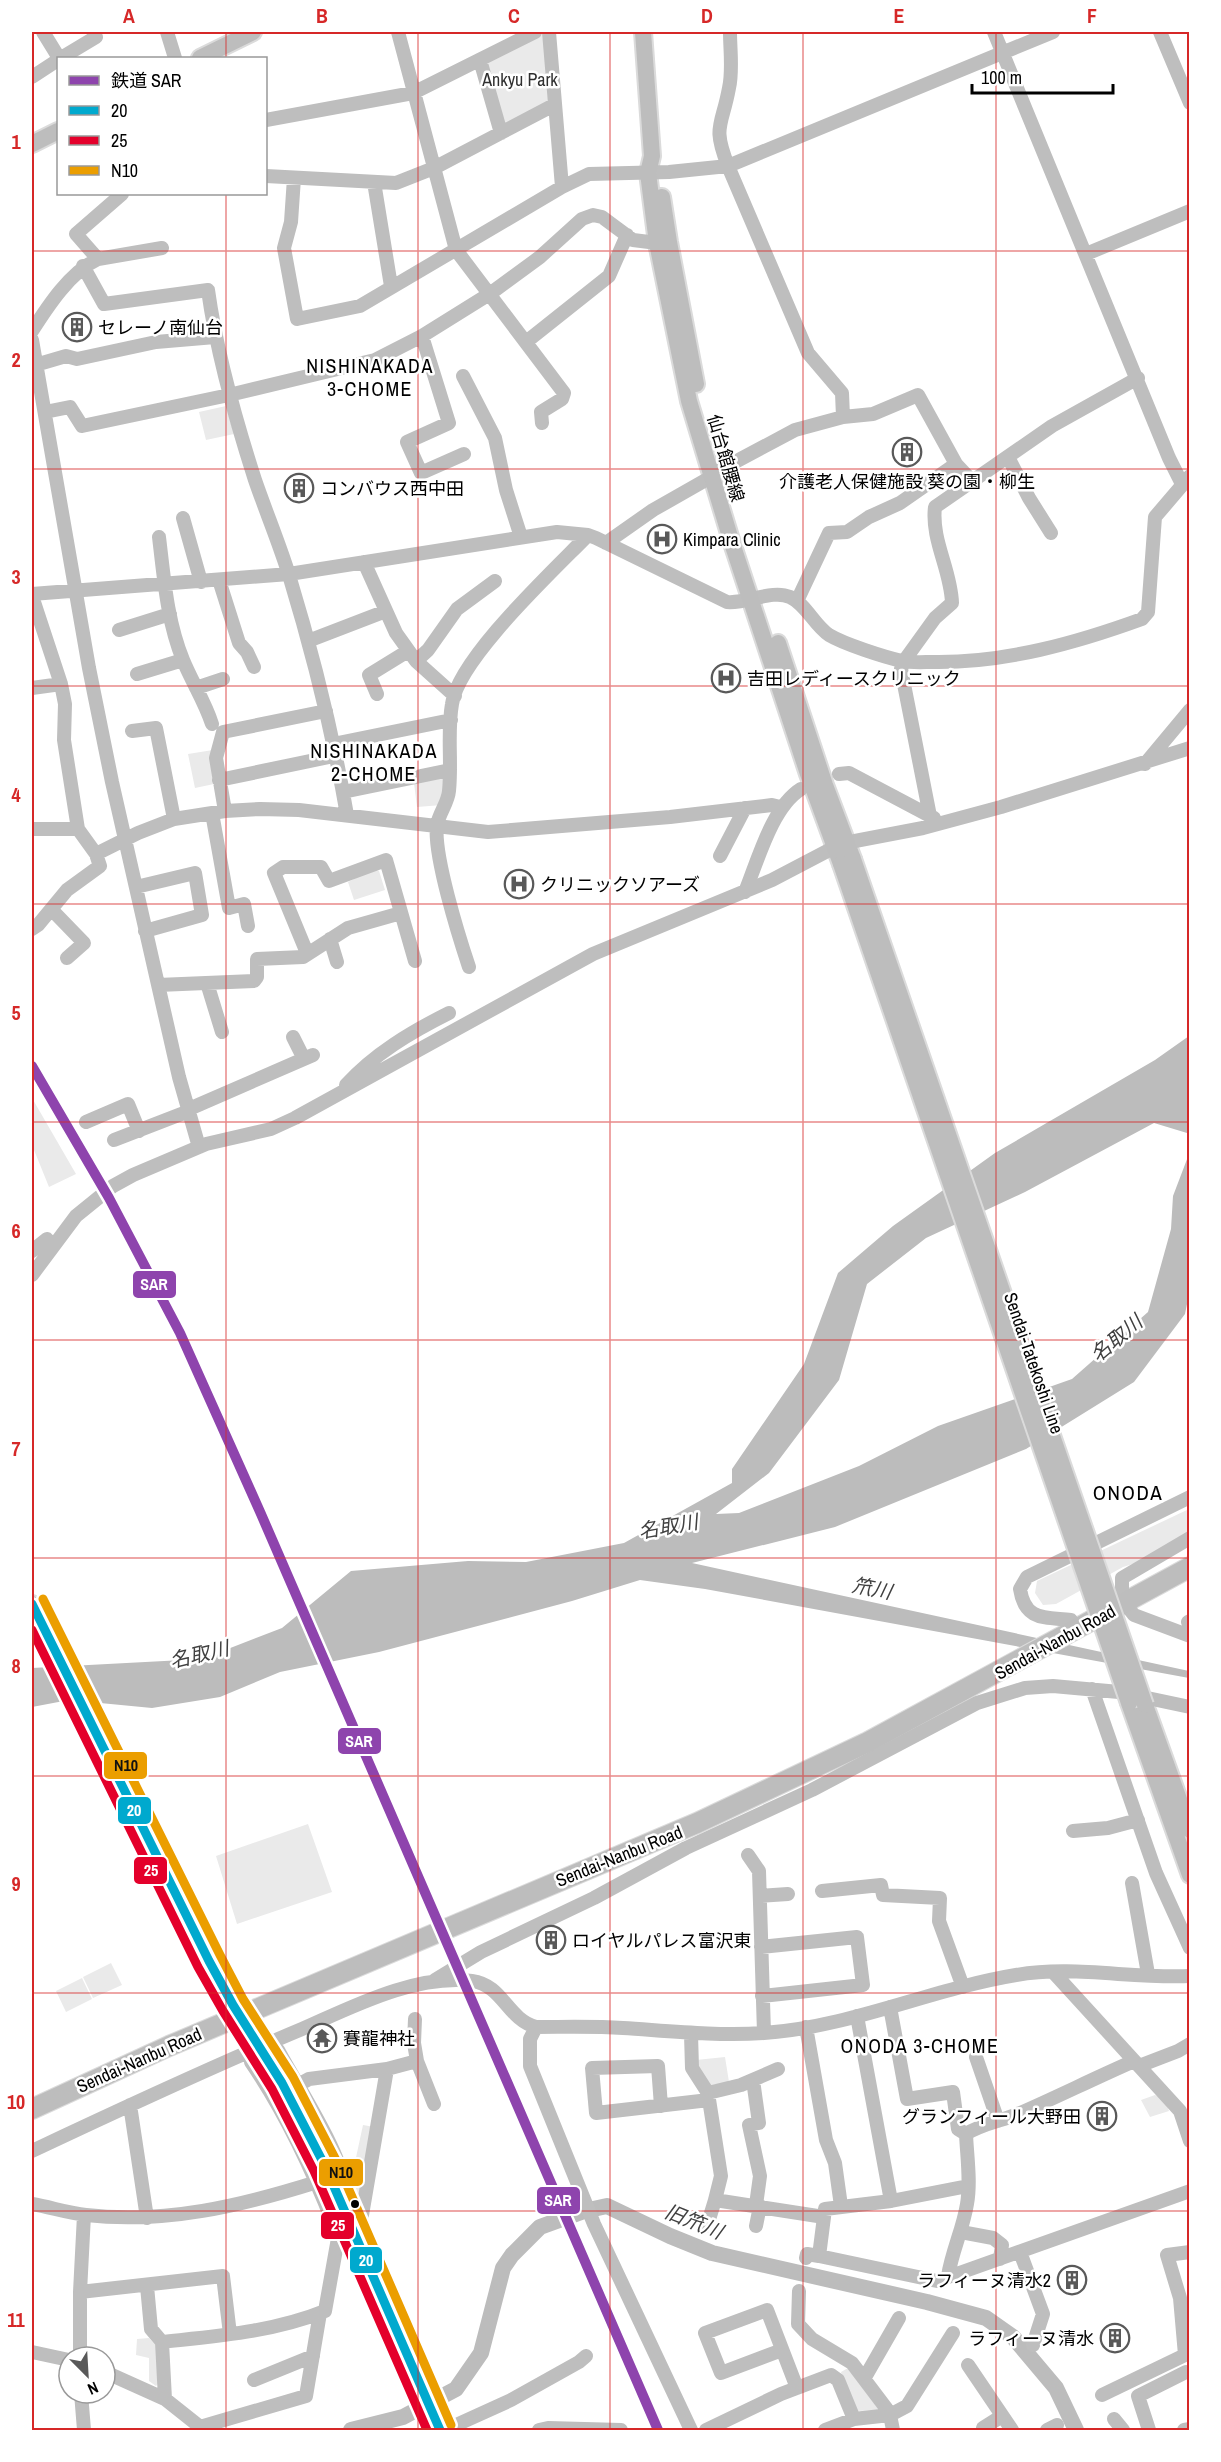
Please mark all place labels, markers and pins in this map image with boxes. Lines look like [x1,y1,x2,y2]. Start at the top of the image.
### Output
building icon: セレーノ南仙台 [61,311,93,343]
place label: セレーノ南仙台 [98,315,223,340]
building icon: 介護老人保健施設 葵の園・柳生 [891,436,923,468]
place label: 介護老人保健施設 葵の園・柳生 [779,469,1035,494]
building icon: コンバウス西中田 [283,472,315,504]
place label: コンバウス西中田 [320,476,464,501]
hospital icon: Kimpara Clinic [646,523,678,555]
place label: Kimpara Clinic [683,527,781,552]
hospital icon: 吉田レディースクリニック [710,662,742,694]
place label: 吉田レディースクリニック [747,666,961,691]
hospital icon: クリニックソアーズ [503,868,535,900]
place label: クリニックソアーズ [540,872,700,897]
building icon: ロイヤルパレス富沢東 [535,1924,567,1956]
place label: ロイヤルパレス富沢東 [572,1928,751,1953]
temple icon: 賽龍神社 [306,2022,338,2054]
place label: 賽龍神社 [343,2026,415,2051]
building icon: グランフィール大野田 [1086,2100,1118,2132]
place label: グランフィール大野田 [902,2104,1081,2129]
unlabelled marker [349,2198,361,2210]
building icon: ラフィーヌ清水2 [1056,2264,1088,2296]
place label: ラフィーヌ清水2 [917,2268,1051,2293]
building icon: ラフィーヌ清水 [1099,2322,1131,2354]
place label: ラフィーヌ清水 [968,2326,1094,2351]

